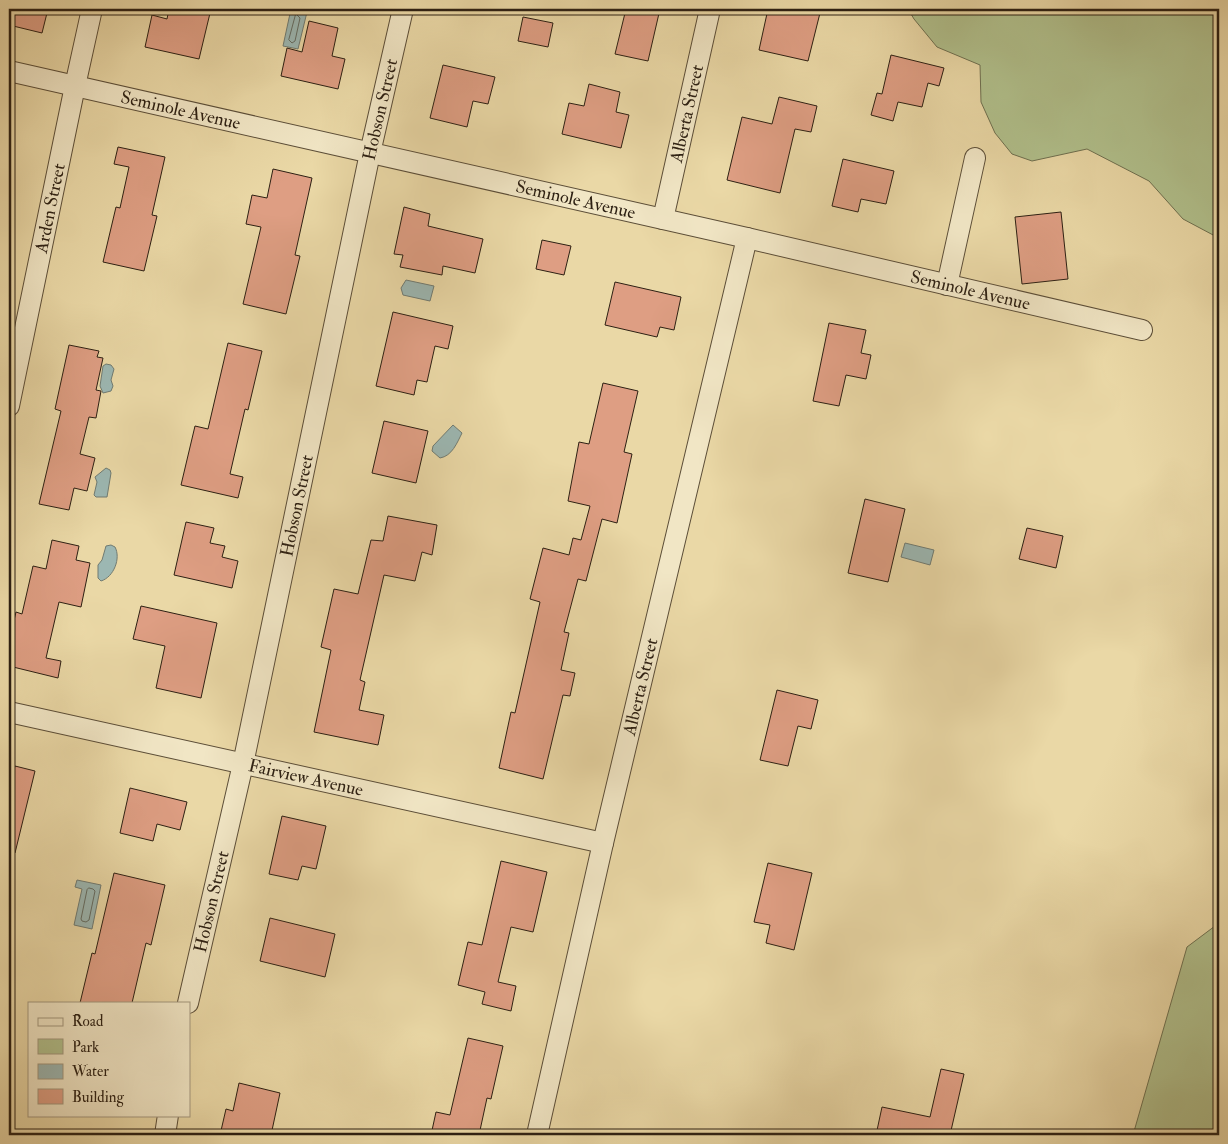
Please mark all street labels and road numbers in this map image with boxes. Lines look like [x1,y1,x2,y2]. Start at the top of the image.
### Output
street label: Hobson Street [358,56,403,163]
street label: Alberta Street [665,62,709,166]
street label: Seminole Avenue [118,86,243,135]
street label: Arden Street [30,161,71,256]
street label: Seminole Avenue [513,175,638,225]
street label: Seminole Avenue [908,265,1033,316]
street label: Hobson Street [275,453,319,559]
street label: Alberta Street [618,636,663,739]
street label: Fairview Avenue [246,754,366,802]
street label: Hobson Street [189,849,235,955]

